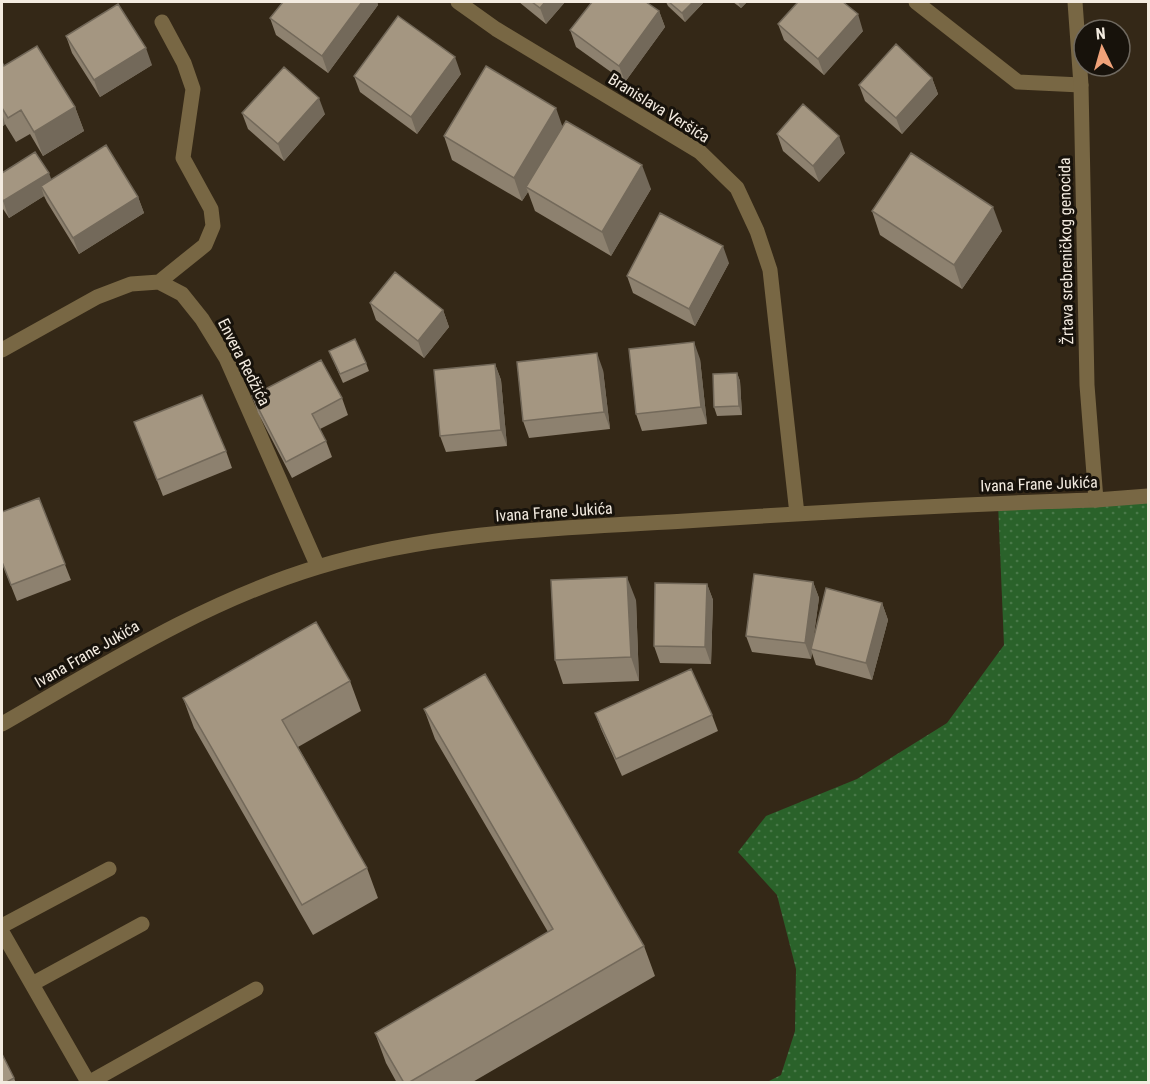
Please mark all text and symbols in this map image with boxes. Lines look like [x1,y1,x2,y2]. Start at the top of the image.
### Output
north arrow [1072,18,1132,78]
text: N [1095,24,1106,43]
street label: Branislava Veršića [605,69,713,147]
street label: Žrtava srebreničkog genocida [1055,157,1077,345]
street label: Envera Redžića [214,315,274,409]
street label: Ivana Frane Jukića [980,472,1098,496]
street label: Ivana Frane Jukića [495,498,613,526]
street label: Ivana Frane Jukića [31,616,143,692]

